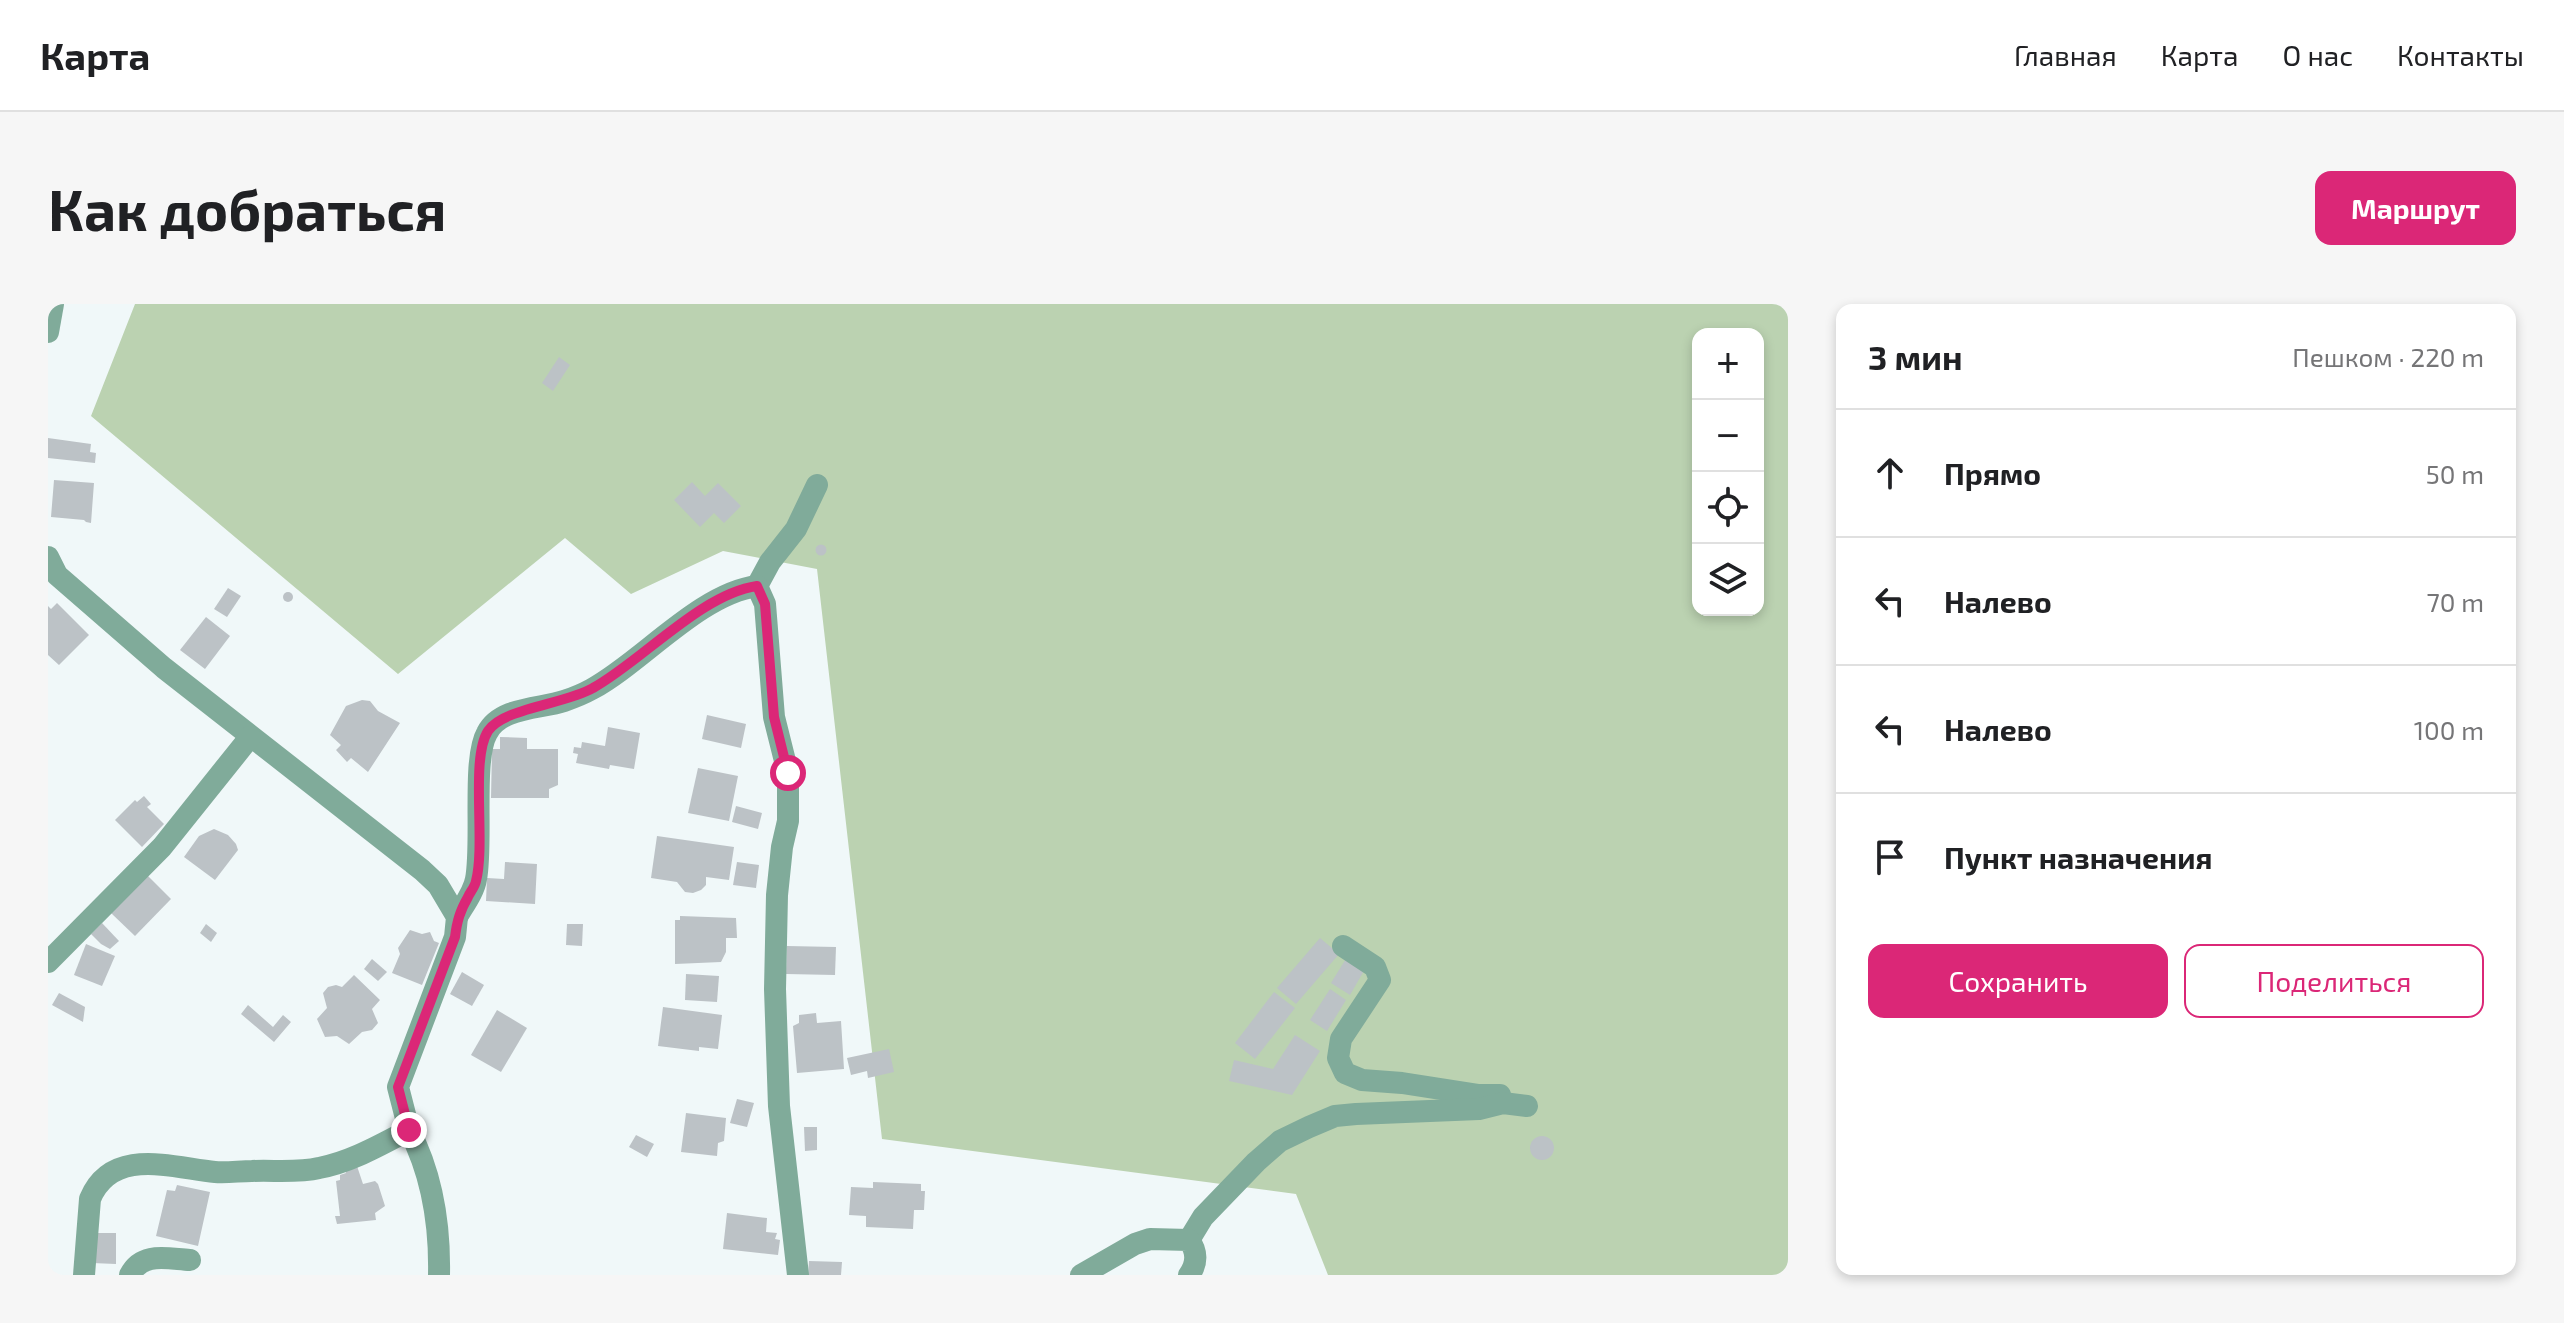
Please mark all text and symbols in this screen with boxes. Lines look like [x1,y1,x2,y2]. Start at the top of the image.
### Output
text: Карта [40,32,150,78]
text: Главная [2014,38,2117,72]
text: Карта [2161,38,2239,72]
text: О нас [2283,38,2353,72]
text: Контакты [2397,38,2524,72]
button: Маршрут [2315,171,2516,245]
text: Как добраться [48,175,446,242]
map controls [1692,328,1764,616]
button: + [1692,328,1764,400]
text: 3 мин [1868,336,1963,377]
text: Пешком · 220 m [2292,341,2484,372]
button: − [1692,400,1764,472]
icon: ahead [1868,451,1912,495]
text: Прямо [1944,455,2041,491]
text: 50 m [2426,458,2484,489]
button: locate [1692,472,1764,544]
button: layers [1692,544,1764,616]
icon: left [1868,579,1912,623]
text: Налево [1944,583,2052,619]
text: 70 m [2426,586,2484,617]
icon: left [1868,707,1912,751]
text: Налево [1944,711,2052,747]
text: 100 m [2414,714,2484,745]
route start [770,755,806,791]
icon: arrive [1868,835,1912,879]
text: Пункт назначения [1944,839,2212,875]
button: Сохранить [1868,944,2168,1018]
button: Поделиться [2184,944,2484,1018]
route end [391,1112,427,1148]

